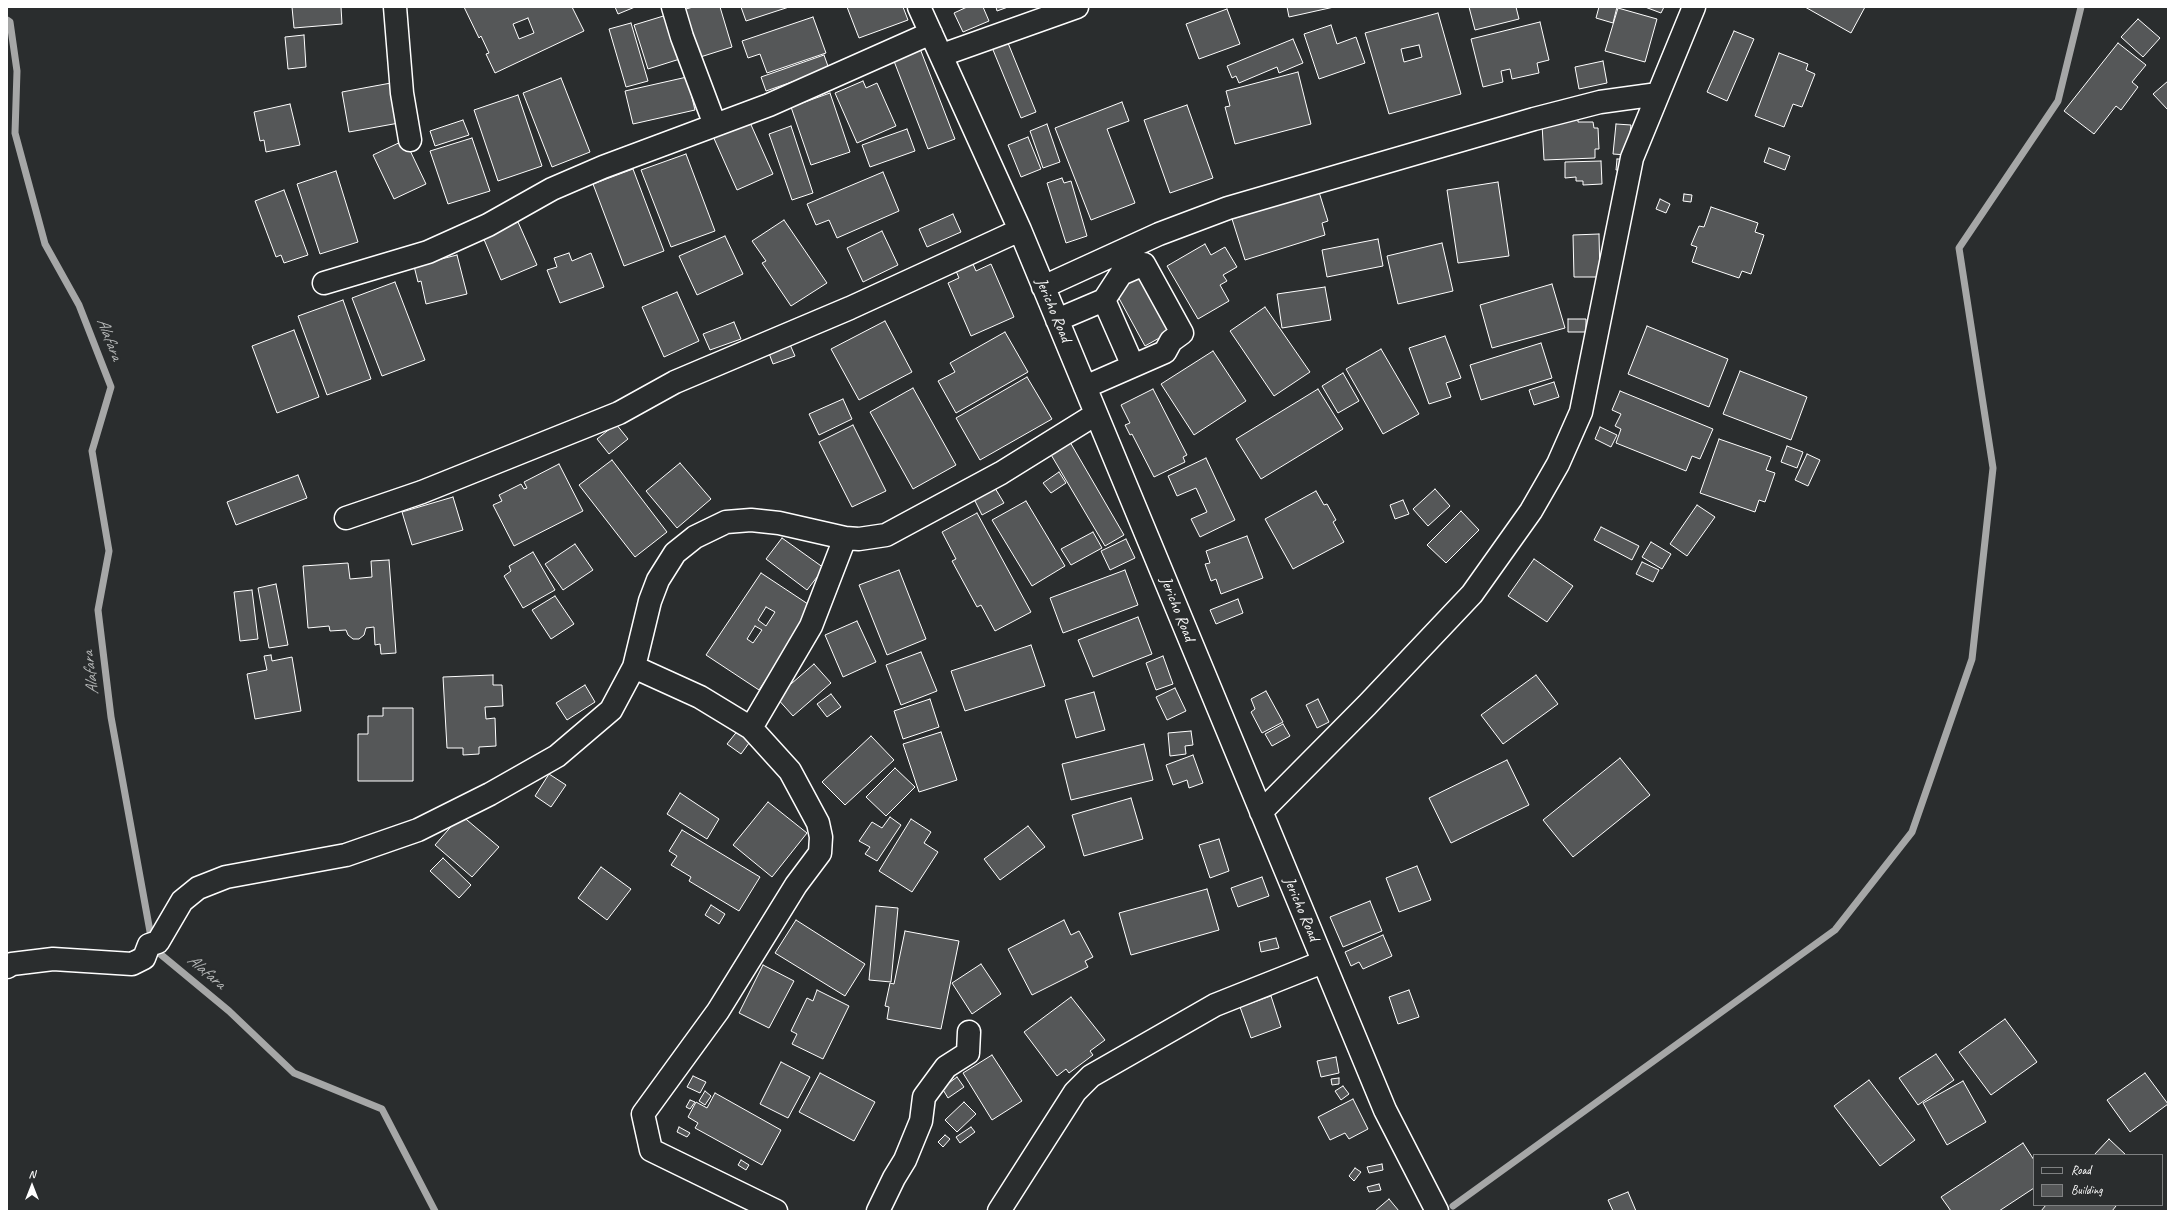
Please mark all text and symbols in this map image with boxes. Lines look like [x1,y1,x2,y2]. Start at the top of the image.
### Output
street label: Jericho Road [1031,275,1075,345]
water label: Alafara [92,315,126,363]
street label: Jericho Road [1155,574,1199,644]
water label: Alafara [78,650,104,696]
street label: Jericho Road [1279,874,1323,944]
water label: Alafara [183,950,229,994]
legend [2033,1154,2163,1206]
text: Road [2071,1162,2091,1178]
north arrow [12,1166,52,1206]
text: N [29,1167,35,1181]
text: Building [2071,1182,2103,1198]

